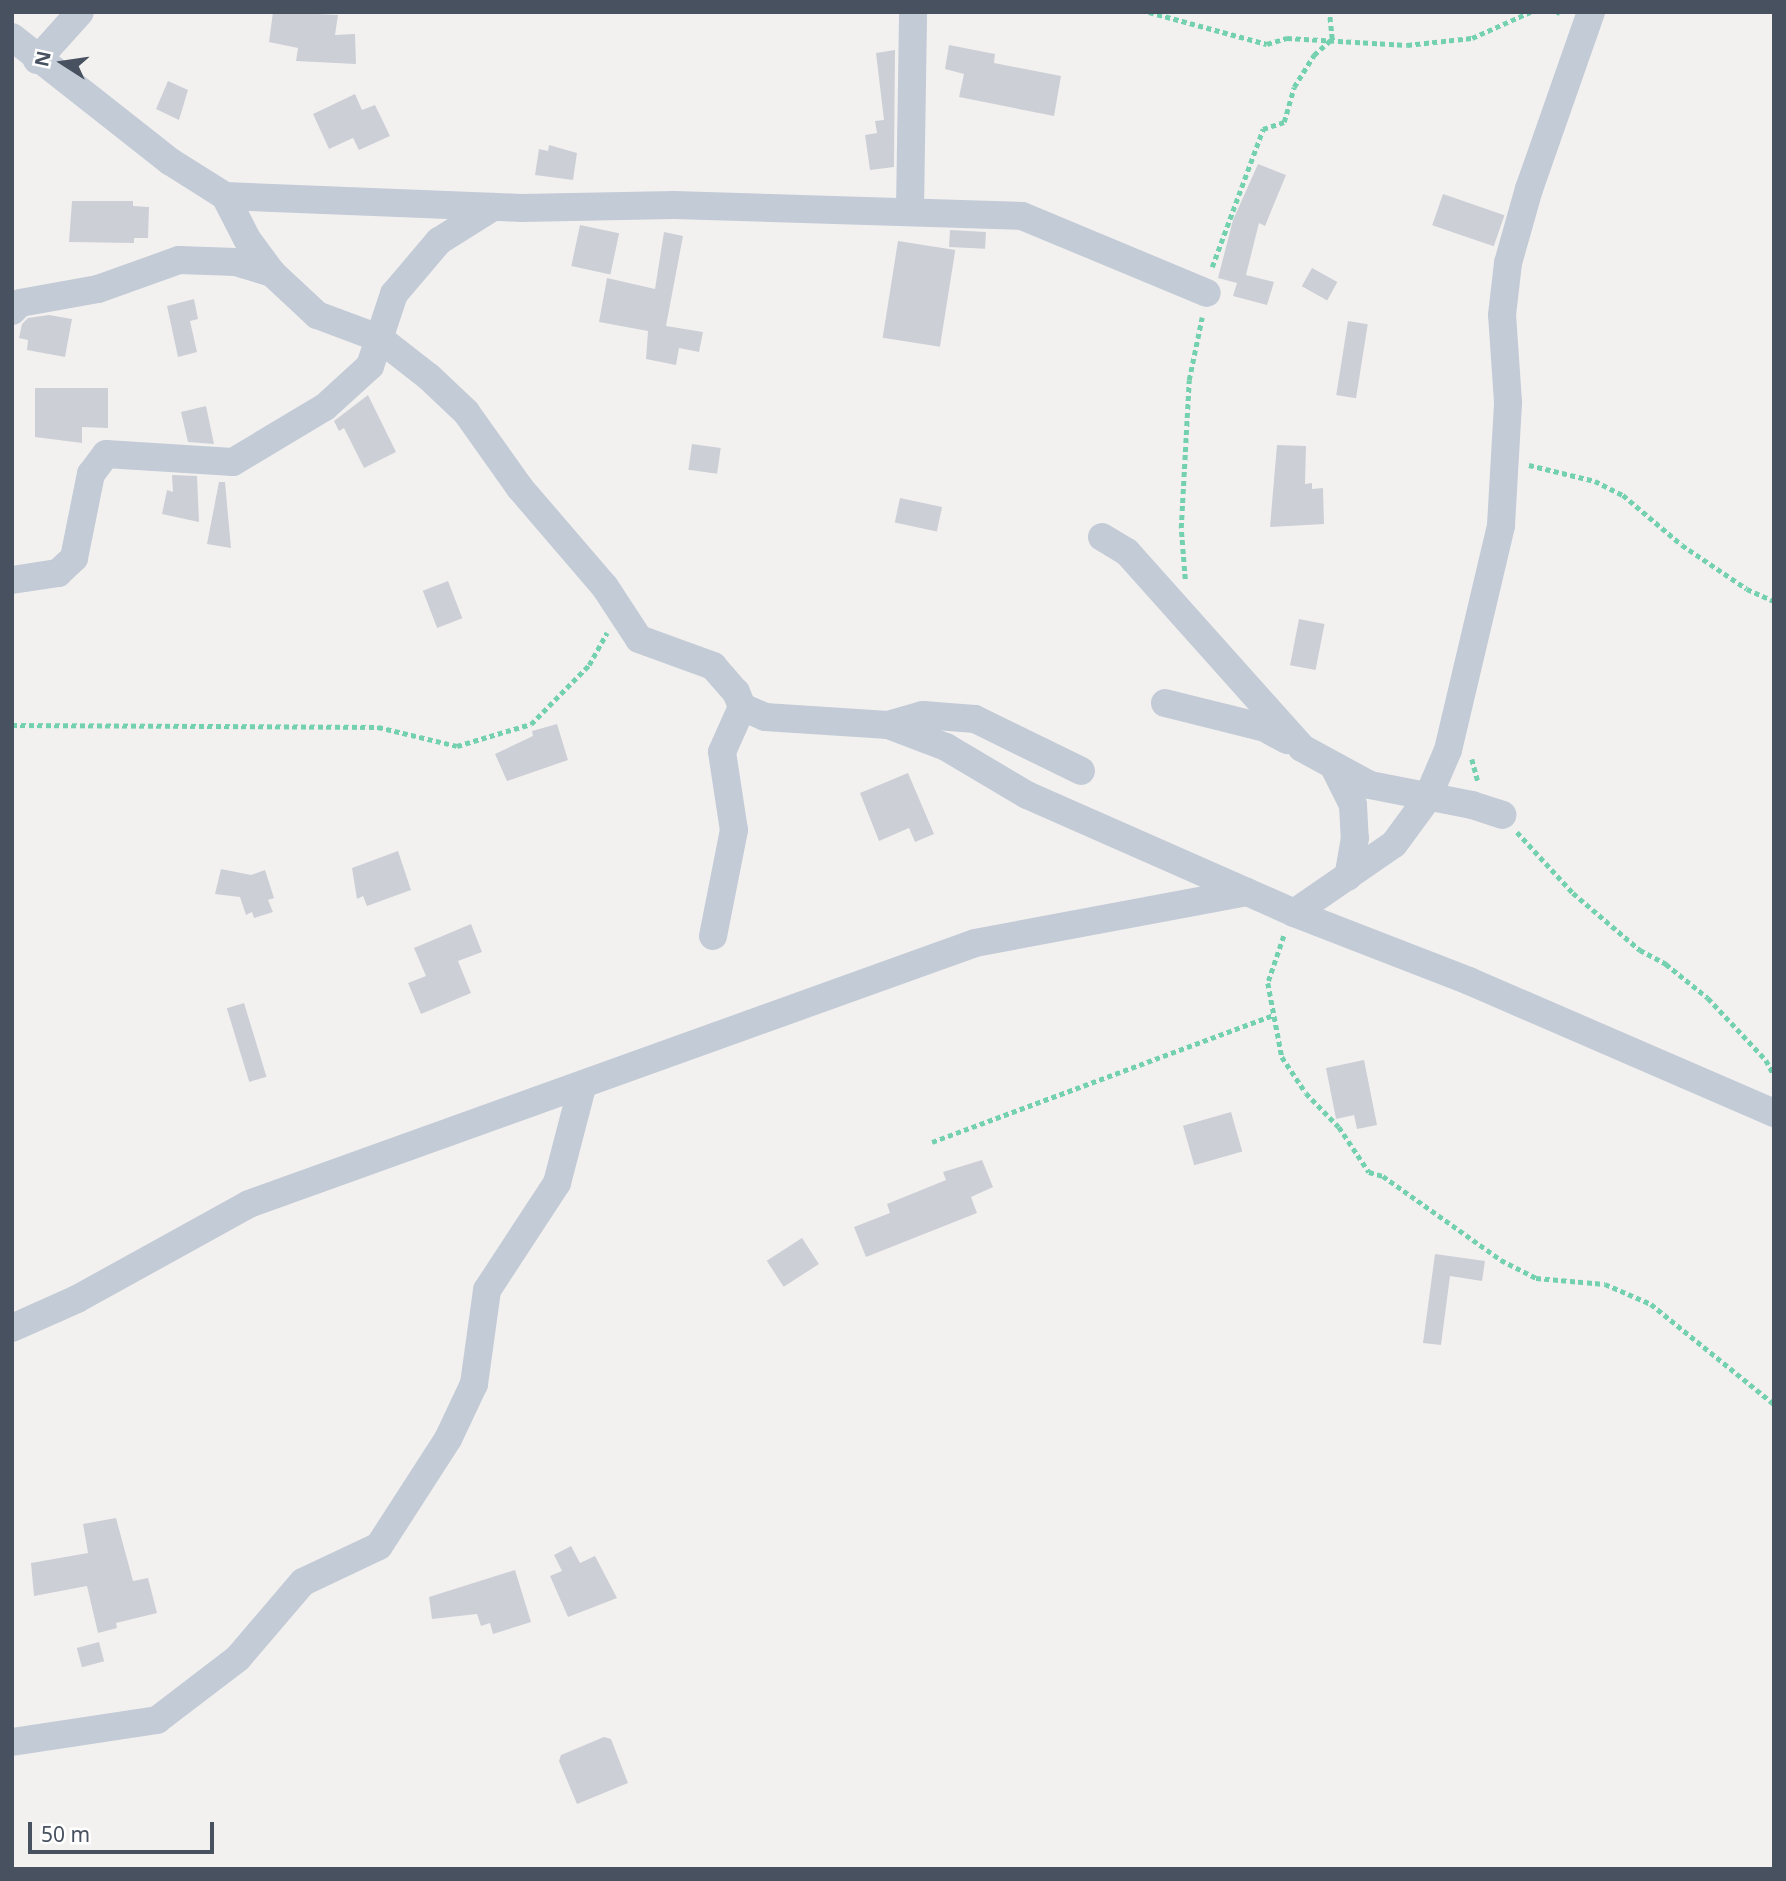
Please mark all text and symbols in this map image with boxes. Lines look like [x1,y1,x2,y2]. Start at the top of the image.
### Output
north arrow [28,28,98,98]
text: N [28,48,57,69]
scale bar [32,1808,217,1852]
text: 50 m [41,1820,90,1848]

